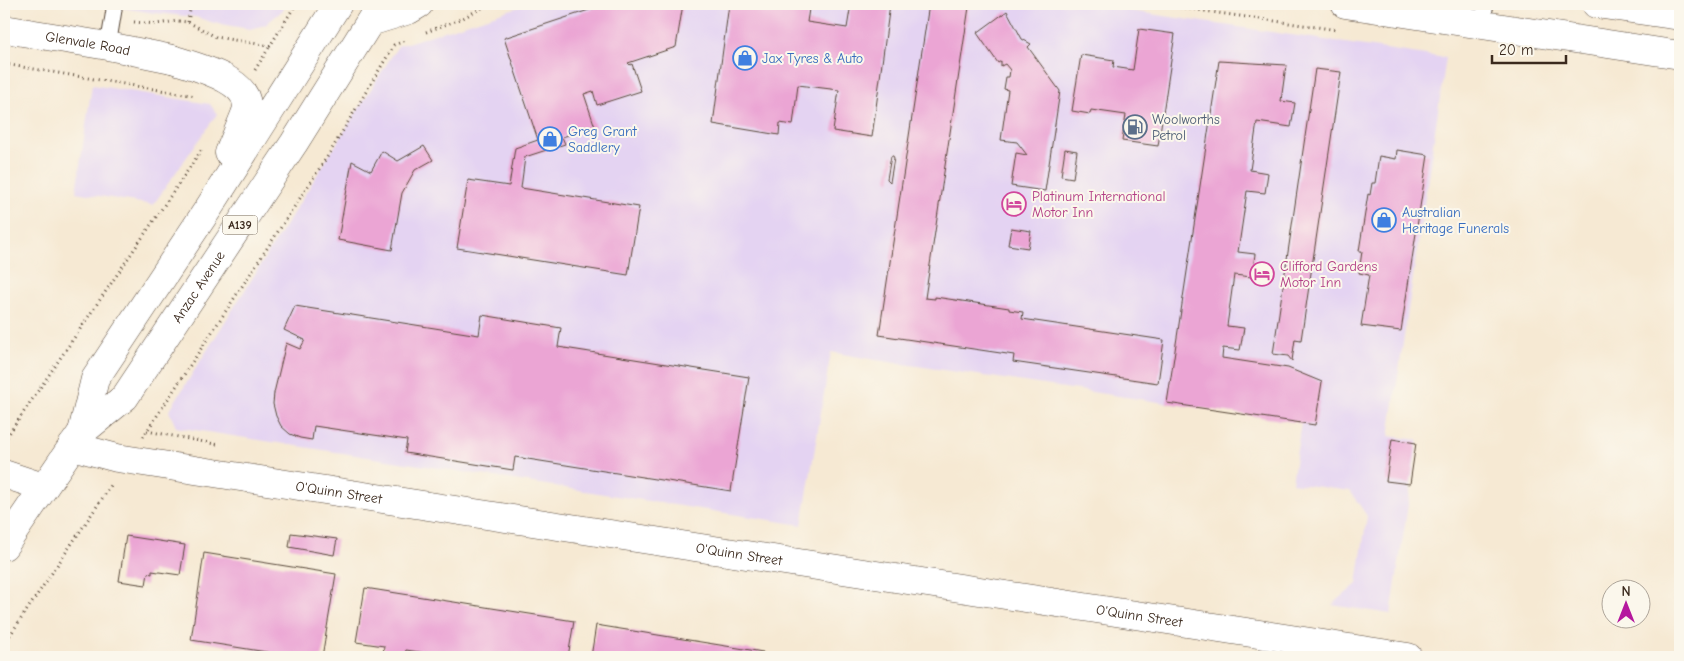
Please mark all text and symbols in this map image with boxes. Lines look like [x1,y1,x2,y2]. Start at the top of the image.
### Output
street label: Glenvale Road [44,28,132,59]
scale bar [1492,32,1565,64]
text: 20 m [1499,41,1533,59]
shop icon: Jax Tyres & Auto [732,45,758,71]
place label: Jax Tyres & Auto [762,50,863,67]
place label: Woolworths Petrol [1152,111,1220,144]
fuel station icon: Woolworths Petrol [1122,114,1148,140]
place label: Greg Grant Saddlery [568,123,638,156]
shop icon: Greg Grant Saddlery [537,126,563,152]
place label: Platinum International Motor Inn [1032,188,1165,221]
hotel icon: Platinum International Motor Inn [1001,191,1027,217]
place label: Australian Heritage Funerals [1402,204,1509,237]
shop icon: Australian Heritage Funerals [1371,207,1397,233]
road number: A139 [222,216,258,234]
street label: Anzac Avenue [169,248,229,326]
place label: Clifford Gardens Motor Inn [1280,258,1378,291]
hotel icon: Clifford Gardens Motor Inn [1249,261,1275,287]
street label: O'Quinn Street [294,478,384,508]
street label: O'Quinn Street [695,539,784,570]
north arrow [1602,578,1652,628]
text: N [1621,583,1631,600]
street label: O'Quinn Street [1095,601,1185,631]

